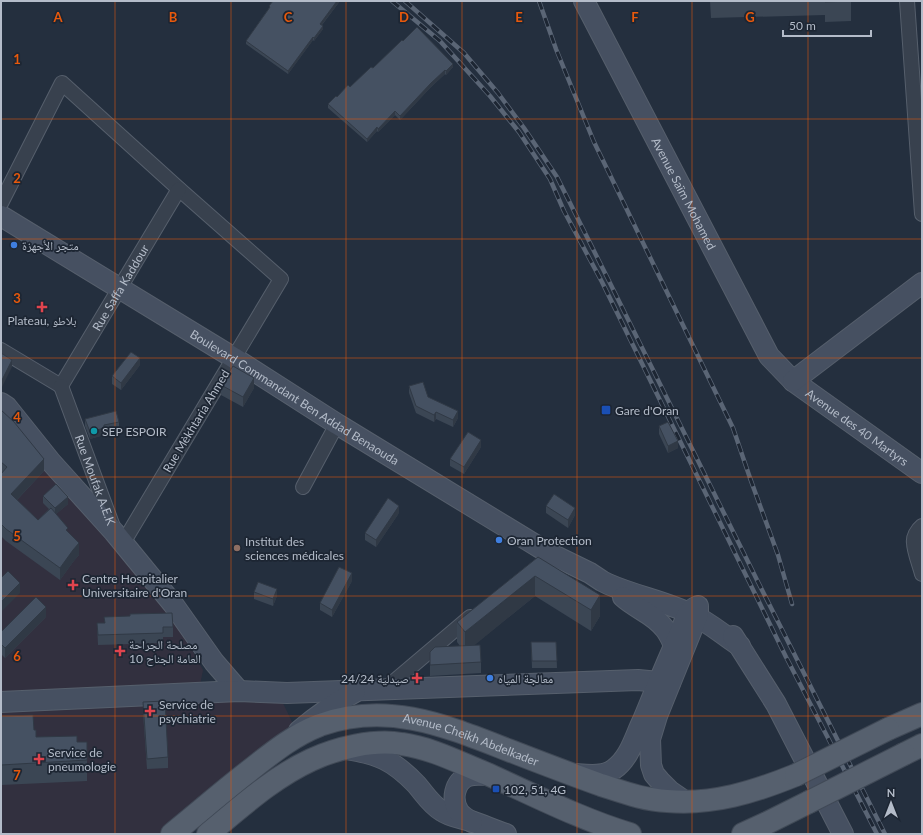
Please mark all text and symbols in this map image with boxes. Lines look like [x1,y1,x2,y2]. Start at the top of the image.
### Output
text: A [52,9,63,25]
text: B [169,9,178,25]
text: C [284,9,293,25]
text: D [399,9,409,25]
text: E [515,9,523,25]
text: F [631,9,639,25]
text: G [745,9,755,25]
scale bar [783,12,871,38]
text: 50 m [789,18,816,33]
text: 1 [13,51,21,67]
street label: Avenue Saïm Mohamed [649,135,720,252]
text: 2 [13,170,21,186]
place label: متجر الأجهزة [22,238,79,253]
marker: متجر الأجهزة [9,240,19,250]
street label: Rue Saffa Kaddour [88,241,152,333]
text: 3 [13,290,21,306]
marker: Plateau, بلاطو [37,302,47,312]
place label: Plateau, بلاطو [7,313,77,328]
street label: Boulevard Commandant Ben Addad Benaouda [188,326,402,468]
street label: Rue Mèkhtaria Ahmed [159,367,233,475]
street label: Avenue des 40 Martyrs [803,385,912,469]
place label: Gare d'Oran [615,403,679,418]
marker: Gare d'Oran [600,404,612,416]
text: 4 [13,409,21,425]
place label: SEP ESPOIR [102,424,167,439]
marker: SEP ESPOIR [89,426,99,436]
street label: Rue Moufak A.E.K [72,432,119,527]
text: 5 [13,528,21,544]
place label: Oran Protection [507,533,592,548]
place label: Institut des sciences médicales [245,534,344,563]
marker: Oran Protection [494,535,504,545]
marker: Institut des sciences médicales [232,543,242,553]
place label: Centre Hospitalier Universitaire d'Oran [82,571,187,600]
marker: Centre Hospitalier Universitaire d'Oran [67,579,79,591]
place label: مصلحة الجراحة العامة الجناح 10 [129,637,201,666]
marker: مصلحة الجراحة العامة الجناح 10 [114,645,126,657]
text: 6 [13,648,21,664]
place label: صيدلية 24/24 [341,671,409,686]
place label: معالجة المياه [498,671,553,686]
marker: صيدلية 24/24 [412,673,422,683]
marker: معالجة المياه [485,673,495,683]
place label: Service de psychiatrie [159,697,216,726]
marker: Service de psychiatrie [144,705,156,717]
street label: Avenue Cheikh Abdelkader [402,710,542,769]
place label: Service de pneumologie [48,745,116,774]
marker: Service de pneumologie [33,753,45,765]
text: 7 [13,767,21,783]
place label: 102, 51, 4G [504,782,566,797]
north arrow [871,783,911,823]
marker: 102, 51, 4G [491,784,501,794]
text: N [887,786,895,799]

